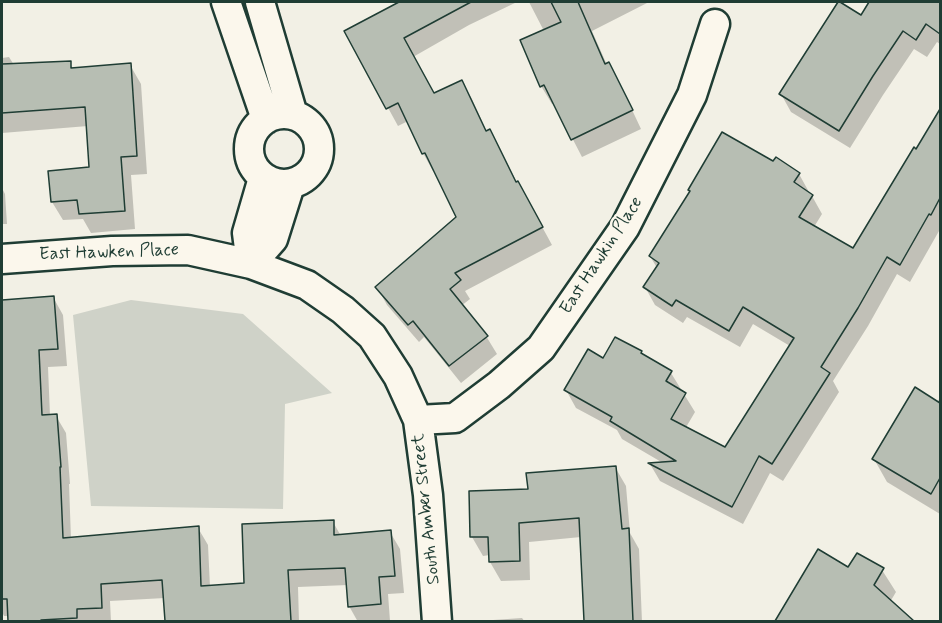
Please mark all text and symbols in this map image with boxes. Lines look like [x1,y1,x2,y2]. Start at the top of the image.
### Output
street label: East Hawkin Place [556,193,648,319]
street label: East Hawken Place [39,240,179,266]
street label: South Amber Street [408,433,446,585]

